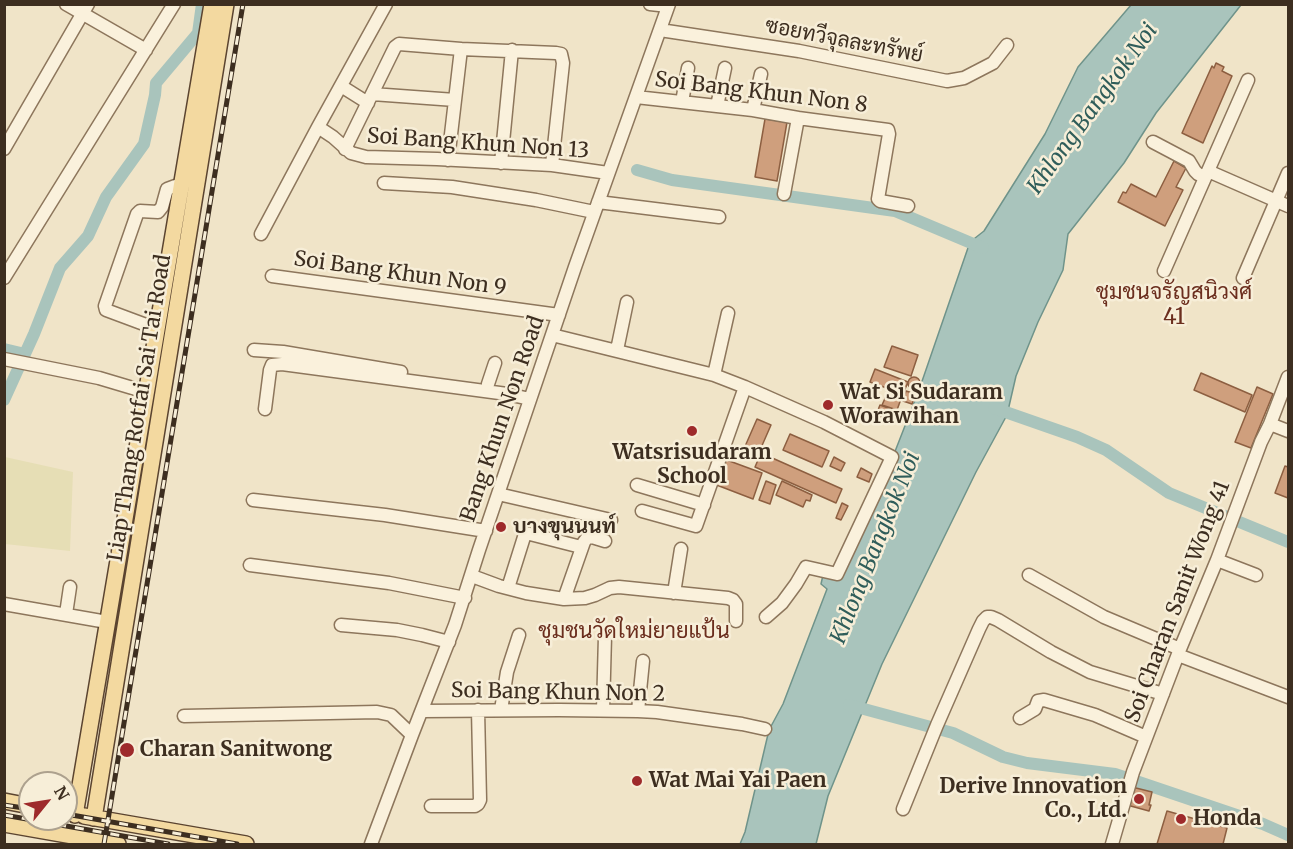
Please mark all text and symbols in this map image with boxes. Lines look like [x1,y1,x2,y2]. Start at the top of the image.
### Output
street label: ซอยทวีจุลละทรัพย์ [763,13,925,69]
water label: Khlong Bangkok Noi [1022,19,1164,199]
street label: Soi Bang Khun Non 8 [653,67,869,119]
street label: Soi Bang Khun Non 13 [366,124,590,164]
street label: Soi Bang Khun Non 9 [292,247,508,301]
street label: Liap Thang Rotfai Sai Tai Road [103,253,177,563]
district label: ชุมชนจรัญสนิวงศ์ 41 [1096,280,1252,332]
street label: Bang Khun Non Road [456,313,550,525]
place label: Wat Si Sudaram Worawihan [840,380,1003,430]
marker: Wat Si Sudaram Worawihan [821,398,835,412]
marker: Watsrisudaram School [685,424,699,438]
place label: Watsrisudaram School [612,440,772,490]
water label: Khlong Bangkok Noi [825,448,927,648]
street label: Soi Charan Sanit Wong 41 [1120,478,1236,726]
place label: บางขุนนนท์ [513,514,616,540]
marker: บางขุนนนท์ [494,520,508,534]
district label: ชุมชนวัดใหม่ยายแป้น [538,619,730,645]
street label: Soi Bang Khun Non 2 [451,679,665,707]
place label: Charan Sanitwong [140,737,332,763]
marker: Charan Sanitwong [118,741,136,759]
place label: Wat Mai Yai Paen [649,768,827,794]
north arrow [18,771,78,831]
marker: Wat Mai Yai Paen [630,774,644,788]
place label: Derive Innovation Co., Ltd. [939,774,1127,824]
text: N [50,783,74,803]
marker: Derive Innovation Co., Ltd. [1132,792,1146,806]
place label: Honda [1193,806,1262,832]
marker: Honda [1174,812,1188,826]

